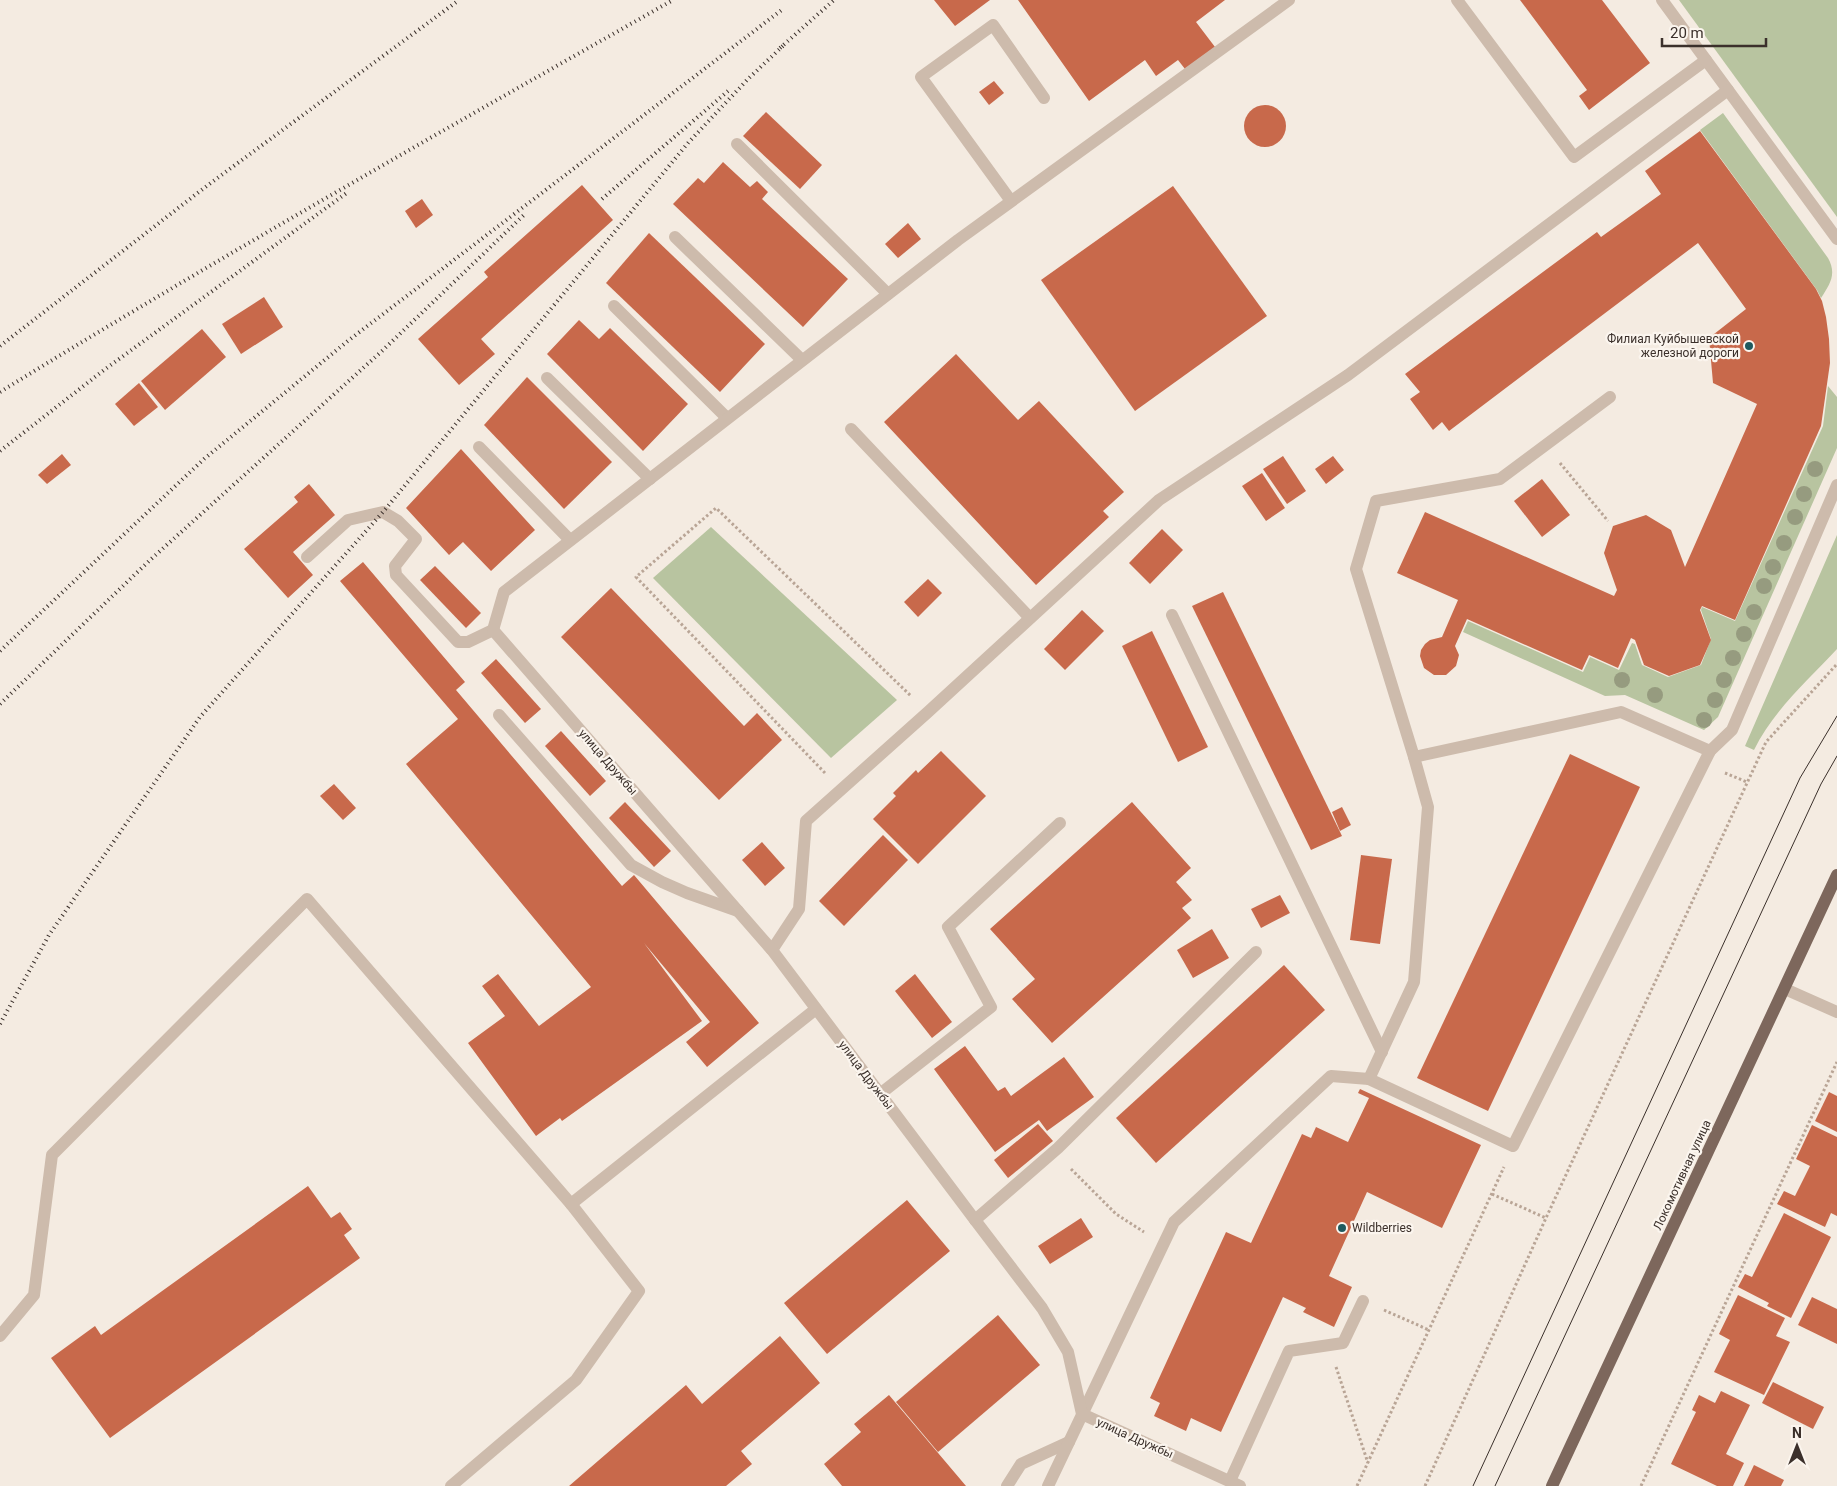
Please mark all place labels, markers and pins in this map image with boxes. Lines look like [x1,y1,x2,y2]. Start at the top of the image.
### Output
place label: Филиал Куйбышевской железной дороги [1607,332,1739,360]
marker: Филиал Куйбышевской железной дороги [1743,340,1755,352]
place label: Wildberries [1352,1221,1412,1235]
marker: Wildberries [1336,1222,1348,1234]

